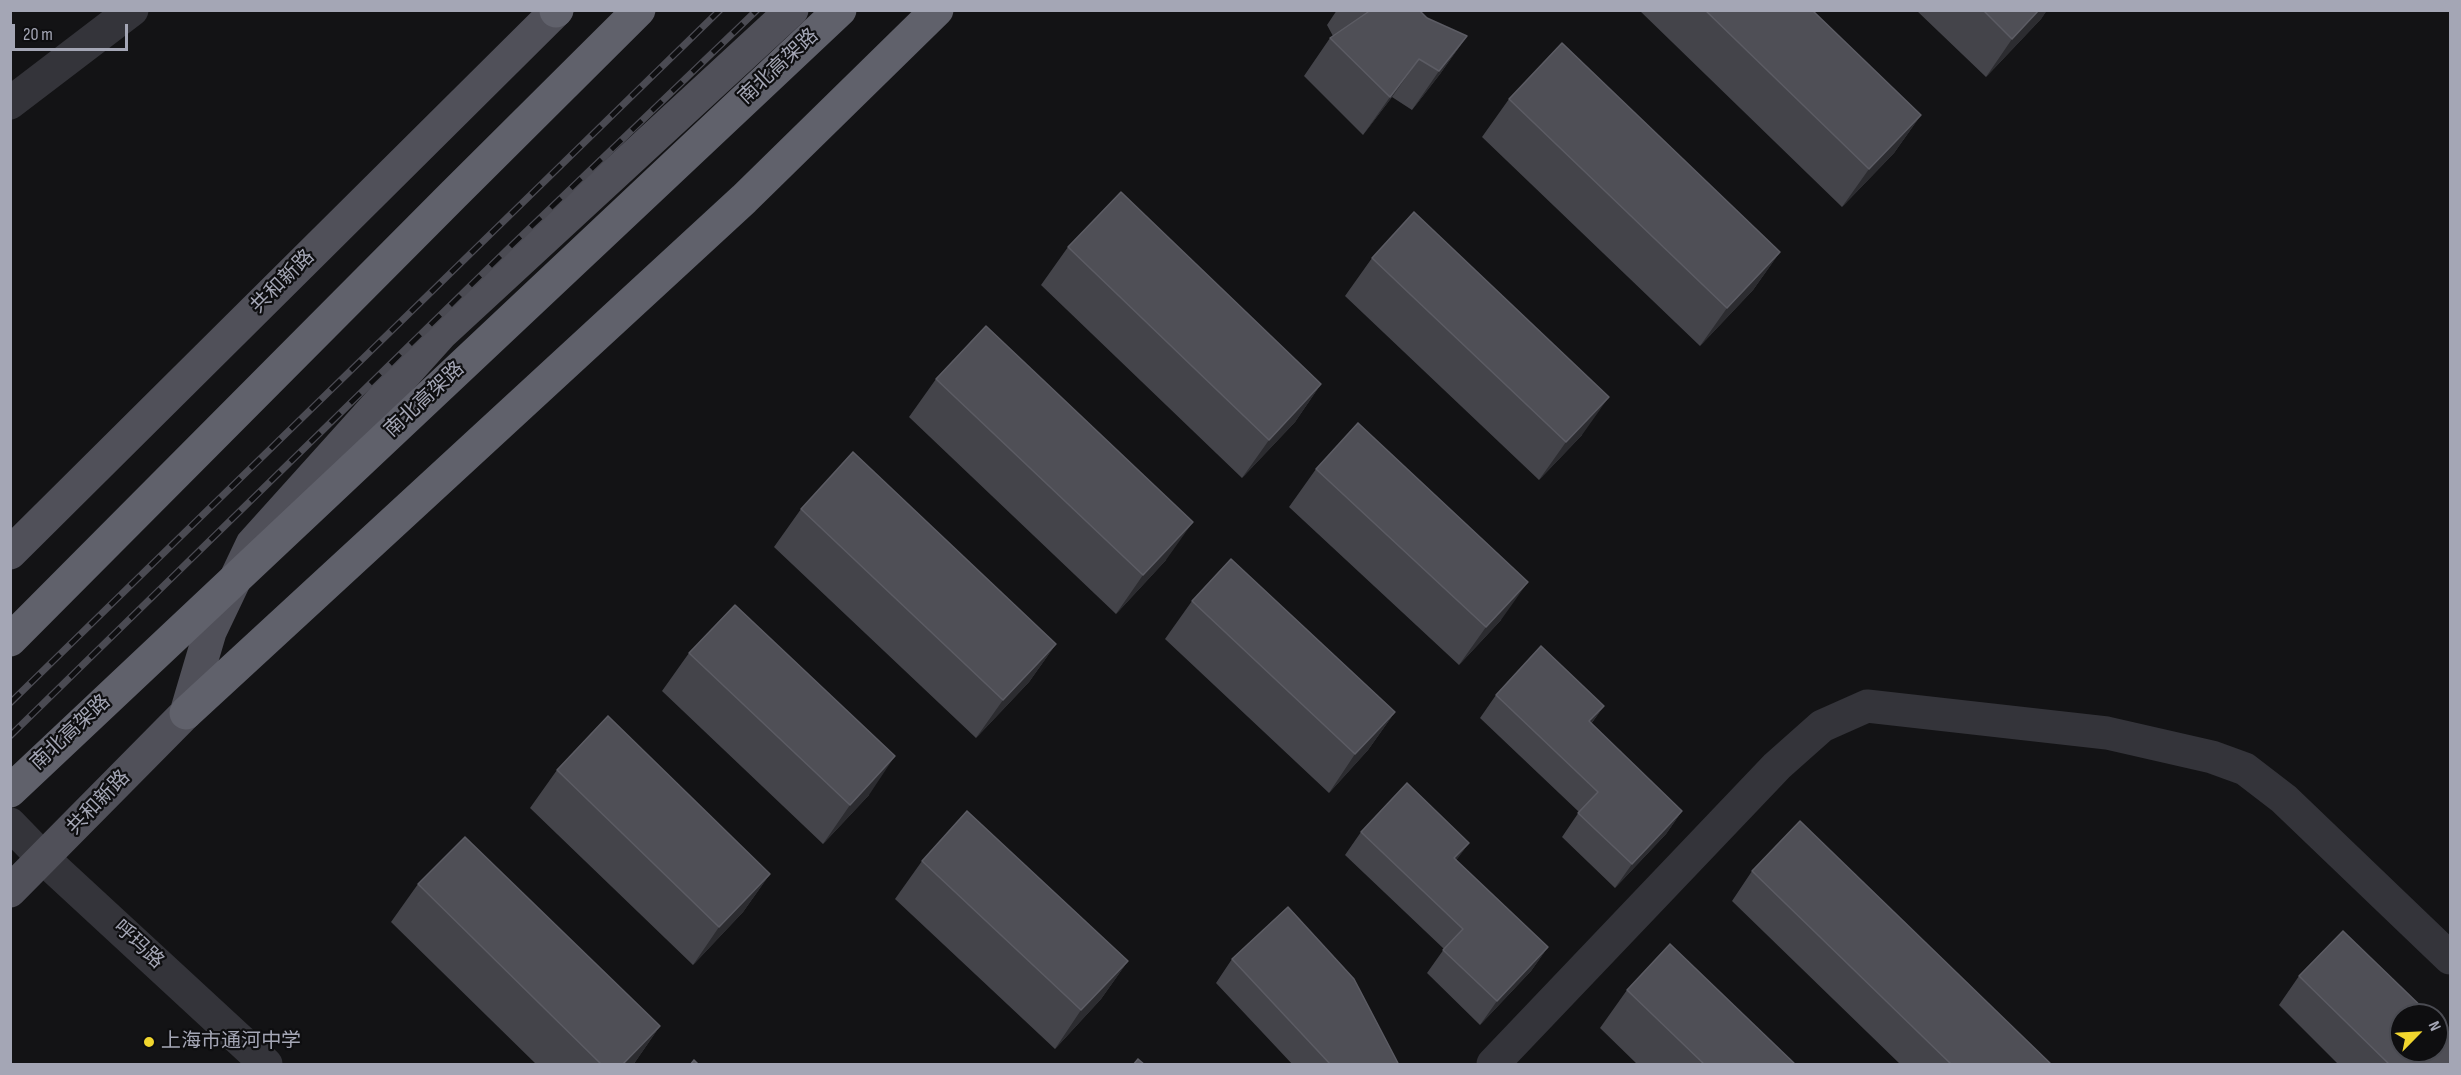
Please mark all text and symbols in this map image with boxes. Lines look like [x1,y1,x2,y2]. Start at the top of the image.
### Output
scale bar [15,12,130,50]
text: 20 m [23,24,53,45]
street label: 南北高架路 [734,24,824,110]
street label: 共和新路 [246,245,320,319]
street label: 南北高架路 [380,357,470,443]
street label: 南北高架路 [26,690,116,776]
street label: 共和新路 [63,766,135,840]
street label: 呼玛路 [108,916,168,974]
north arrow [2389,1003,2449,1063]
text: N [2424,1019,2444,1034]
place label: 上海市通河中学 [161,1030,301,1054]
marker: 上海市通河中学 [142,1035,156,1049]

